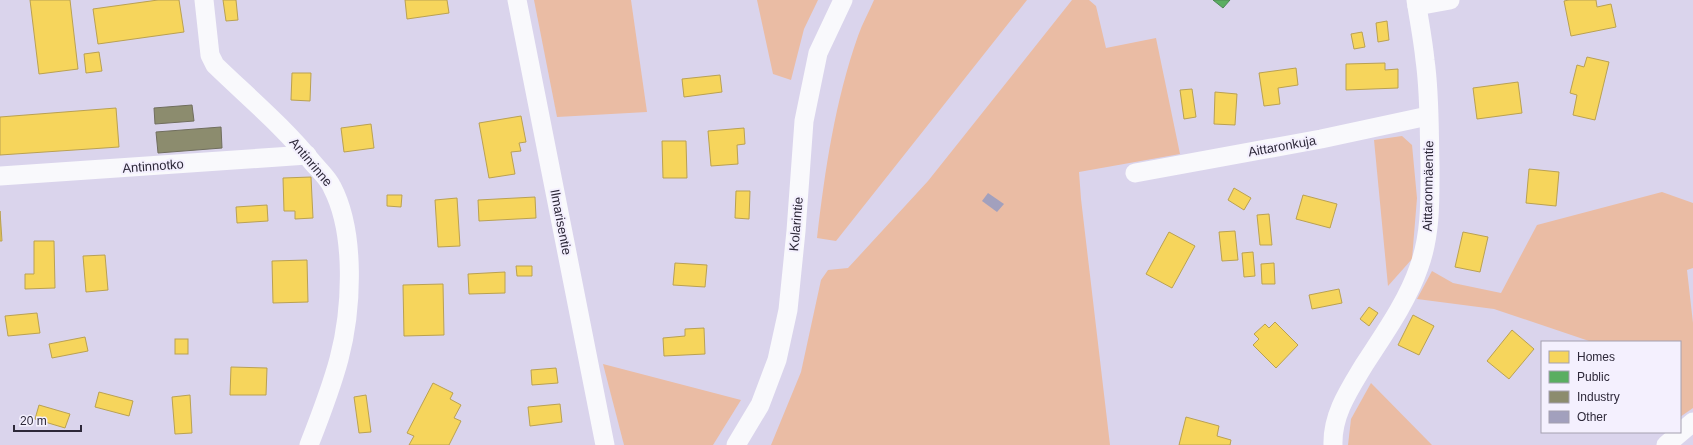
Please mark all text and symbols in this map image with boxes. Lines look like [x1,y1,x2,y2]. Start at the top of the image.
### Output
street label: Aittaronkuja [1247,133,1318,159]
street label: Antinrinne [286,135,336,189]
street label: Aittaronmäentie [1420,140,1436,232]
street label: Antinnotko [122,156,184,176]
street label: Ilmarisentie [547,188,575,256]
street label: Kolarintie [786,196,806,252]
legend [1541,341,1681,433]
text: Homes [1577,350,1615,364]
text: Public [1577,370,1610,384]
text: Industry [1577,390,1620,404]
scale bar [14,407,81,433]
text: Other [1577,410,1607,424]
text: 20 m [20,414,47,428]

